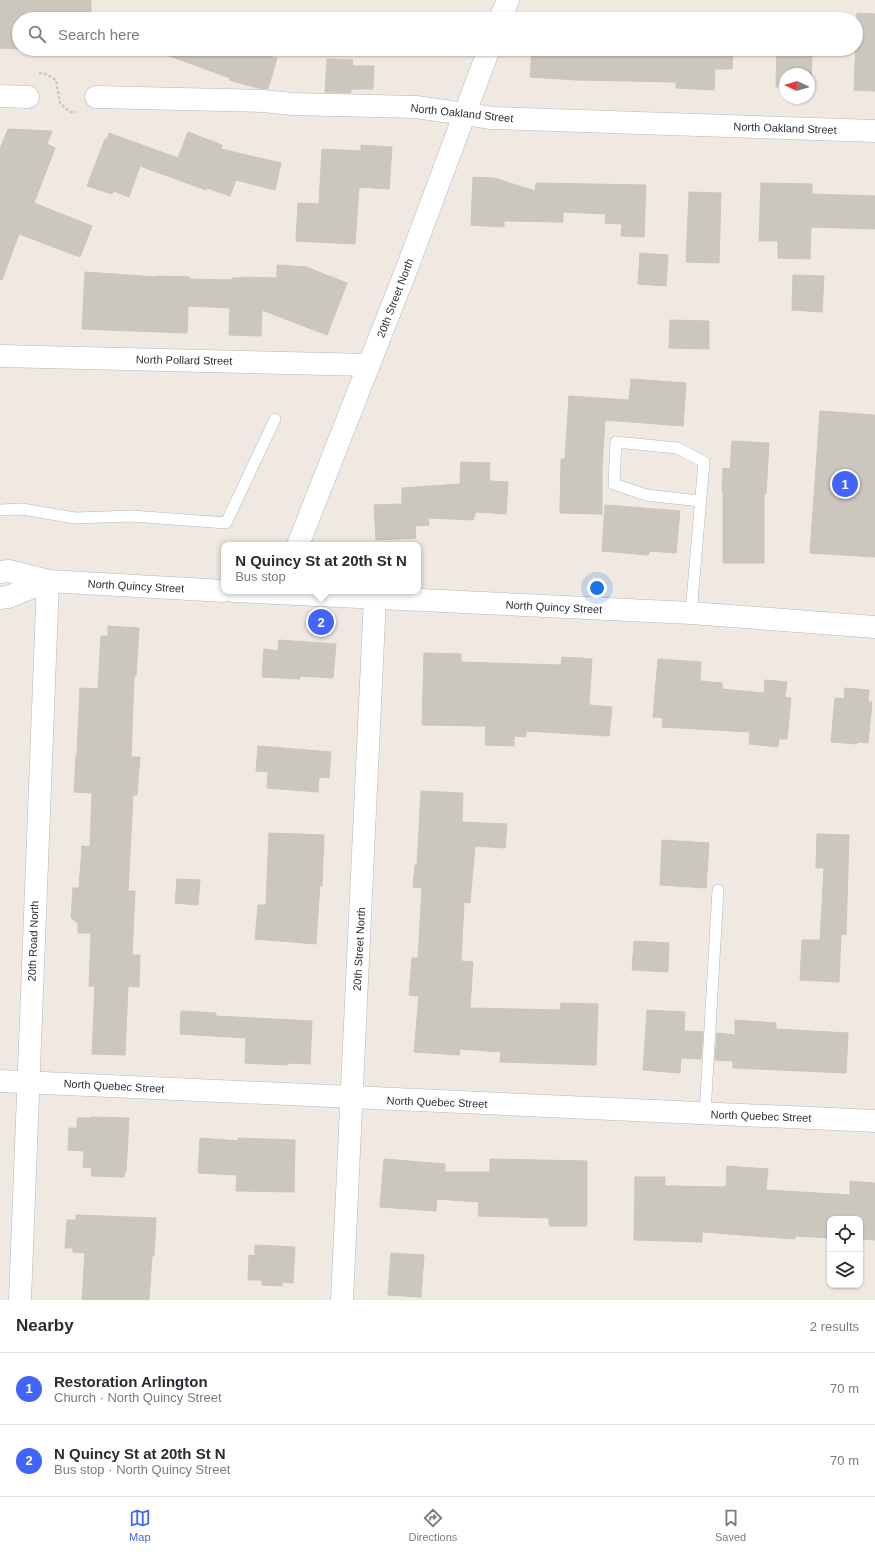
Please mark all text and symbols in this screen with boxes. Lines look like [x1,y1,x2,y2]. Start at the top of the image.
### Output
search box [12,12,863,56]
icon: search [26,23,48,45]
text: Search here [58,26,140,43]
north arrow [779,68,815,104]
street label: North Oakland Street [410,102,514,124]
street label: North Oakland Street [733,120,837,136]
street label: 20th Street North [374,257,416,339]
street label: North Pollard Street [136,353,232,367]
pin: 1 [832,469,858,499]
popup [221,542,421,594]
text: N Quincy St at 20th St N [235,552,407,569]
text: Bus stop [235,569,286,584]
street label: North Quincy Street [87,577,185,595]
your location [587,578,607,598]
street label: North Quincy Street [505,598,603,616]
pin: 2 [308,607,334,637]
street label: 20th Road North [26,900,40,982]
street label: 20th Street North [351,907,367,991]
street label: North Quebec Street [63,1077,165,1095]
street label: North Quebec Street [386,1094,488,1110]
street label: North Quebec Street [710,1108,812,1124]
map controls [827,1216,863,1288]
button: locate [827,1216,863,1252]
button: layers [827,1252,863,1288]
text: Nearby [16,1316,74,1335]
text: 2 results [810,1319,859,1334]
text: Restoration Arlington [54,1373,208,1390]
text: 1 [25,1381,33,1396]
text: 70 m [830,1381,859,1396]
text: Church · North Quincy Street [54,1390,222,1405]
text: N Quincy St at 20th St N [54,1445,226,1462]
text: 2 [25,1453,33,1468]
text: 70 m [830,1453,859,1468]
text: Bus stop · North Quincy Street [54,1462,230,1477]
tab: Map [129,1507,151,1543]
tab: Directions [408,1507,457,1543]
tab: Saved [715,1507,746,1543]

